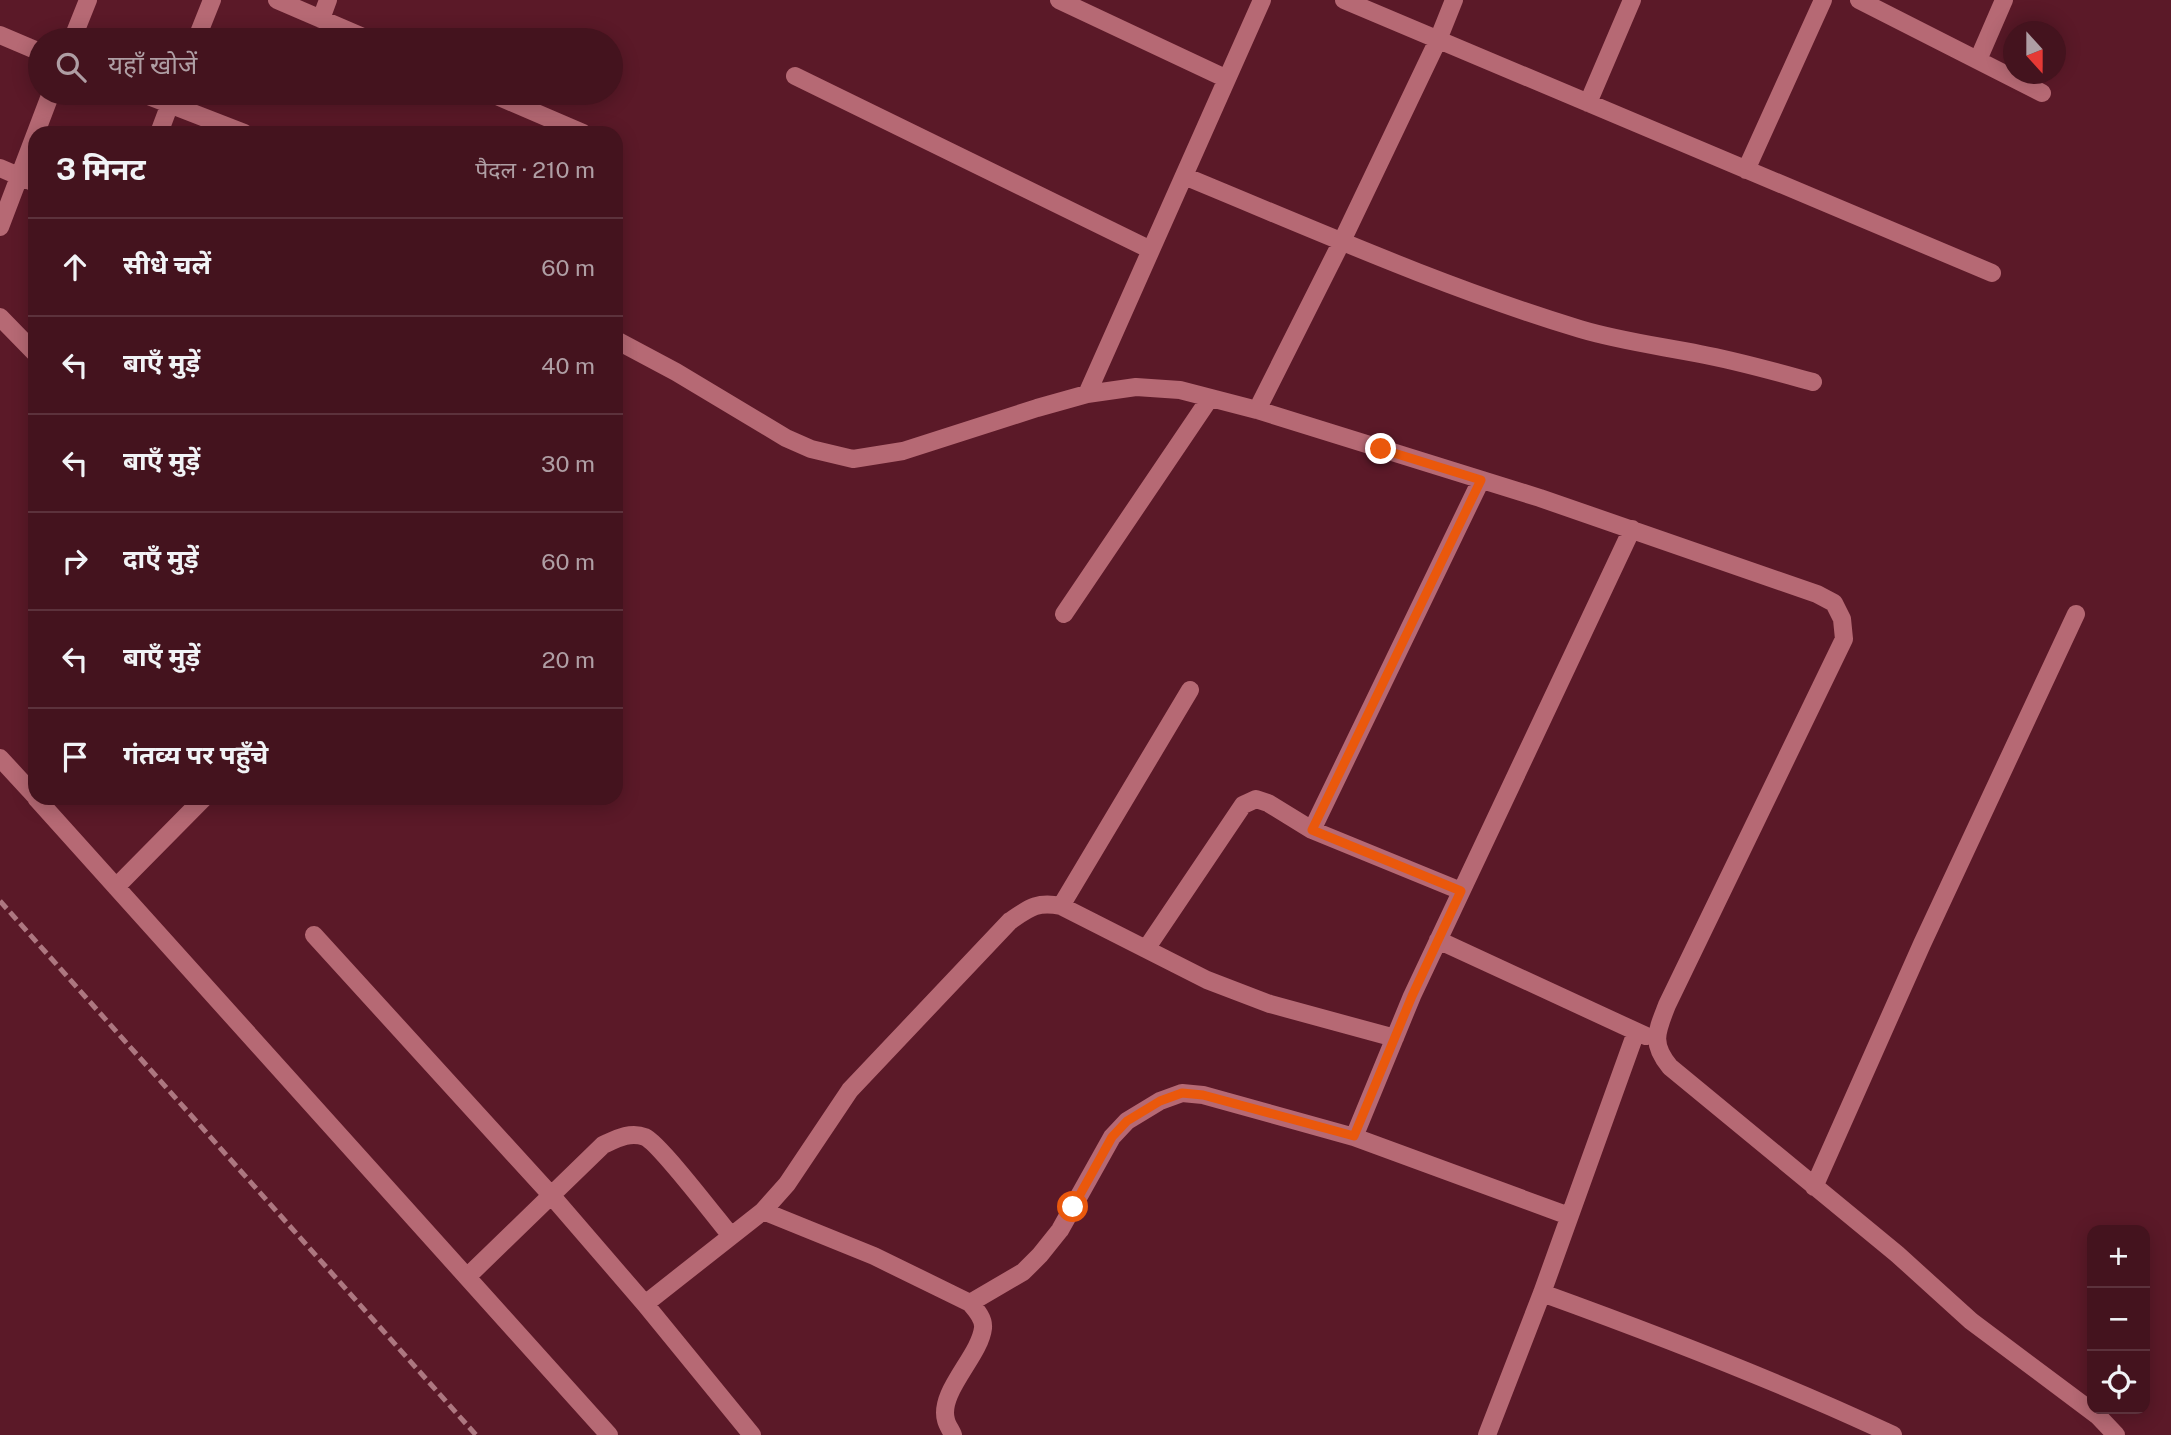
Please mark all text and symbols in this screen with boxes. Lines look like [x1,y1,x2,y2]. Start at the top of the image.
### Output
north arrow [2003,21,2066,84]
search box [28,28,623,105]
icon: search [52,48,90,86]
text: यहाँ खोजें [108,49,197,80]
text: 3 मिनट [56,151,146,187]
text: पैदल · 210 m [475,156,595,183]
icon: ahead [56,248,94,286]
text: सीधे चलें [123,249,211,280]
text: 60 m [541,254,595,281]
icon: left [56,346,94,384]
text: बाएँ मुड़ें [123,347,200,378]
text: 40 m [541,352,595,379]
route end [1365,433,1396,464]
icon: left [56,444,94,482]
text: बाएँ मुड़ें [123,445,200,476]
text: 30 m [541,450,595,477]
icon: right [56,542,94,580]
text: दाएँ मुड़ें [123,543,199,574]
text: 60 m [541,548,595,575]
icon: left [56,640,94,678]
text: बाएँ मुड़ें [123,641,200,672]
text: 20 m [542,646,595,673]
icon: arrive [56,738,94,776]
text: गंतव्य पर पहुँचे [123,739,268,770]
route start [1057,1191,1088,1222]
map controls [2087,1225,2150,1414]
button: + [2087,1225,2150,1288]
button: − [2087,1288,2150,1351]
button: locate [2087,1351,2150,1414]

